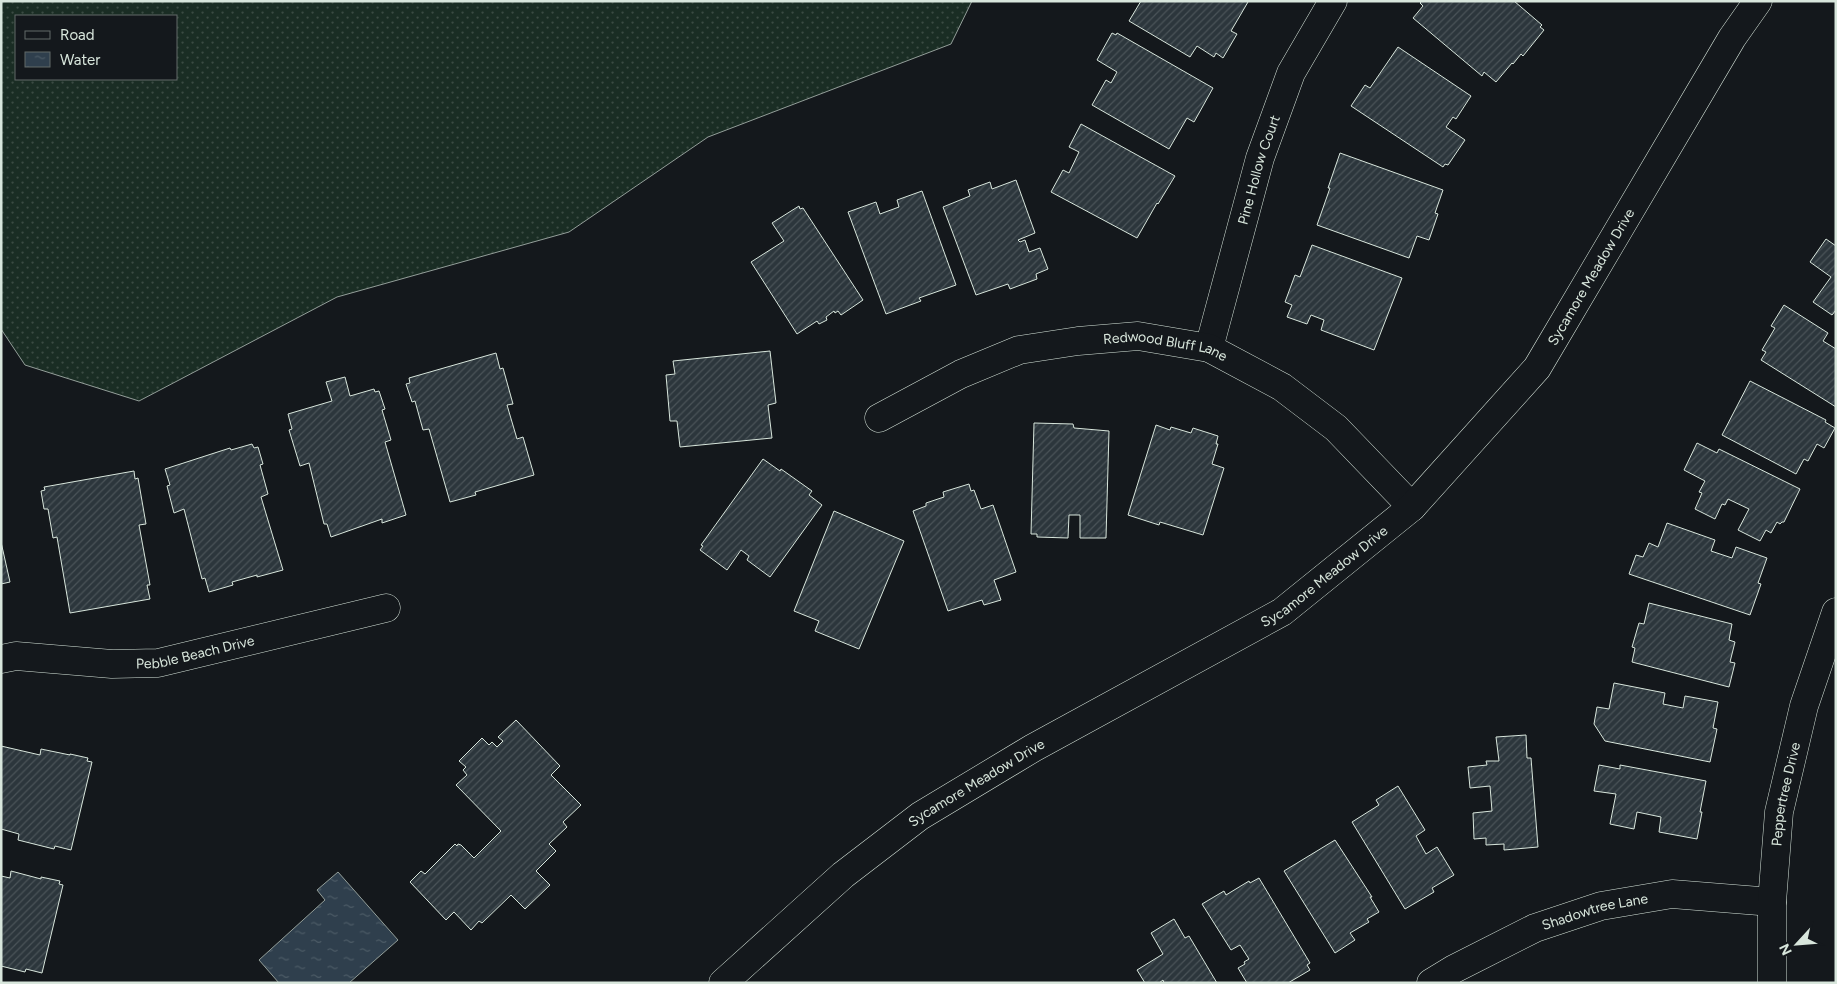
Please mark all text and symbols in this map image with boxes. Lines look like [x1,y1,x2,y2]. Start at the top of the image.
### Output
legend [15,15,178,80]
text: Road [60,26,95,44]
text: Water [60,51,100,69]
street label: Pine Hollow Court [1234,113,1283,226]
street label: Sycamore Meadow Drive [1544,205,1638,348]
street label: Redwood Bluff Lane [1102,327,1231,365]
street label: Sycamore Meadow Drive [1258,522,1391,631]
street label: Pebble Beach Drive [136,631,256,672]
street label: Sycamore Meadow Drive [905,735,1048,830]
street label: Peppertree Drive [1768,740,1804,847]
street label: Shadowtree Lane [1540,890,1650,934]
north arrow [1772,919,1822,969]
text: N [1776,941,1796,958]

